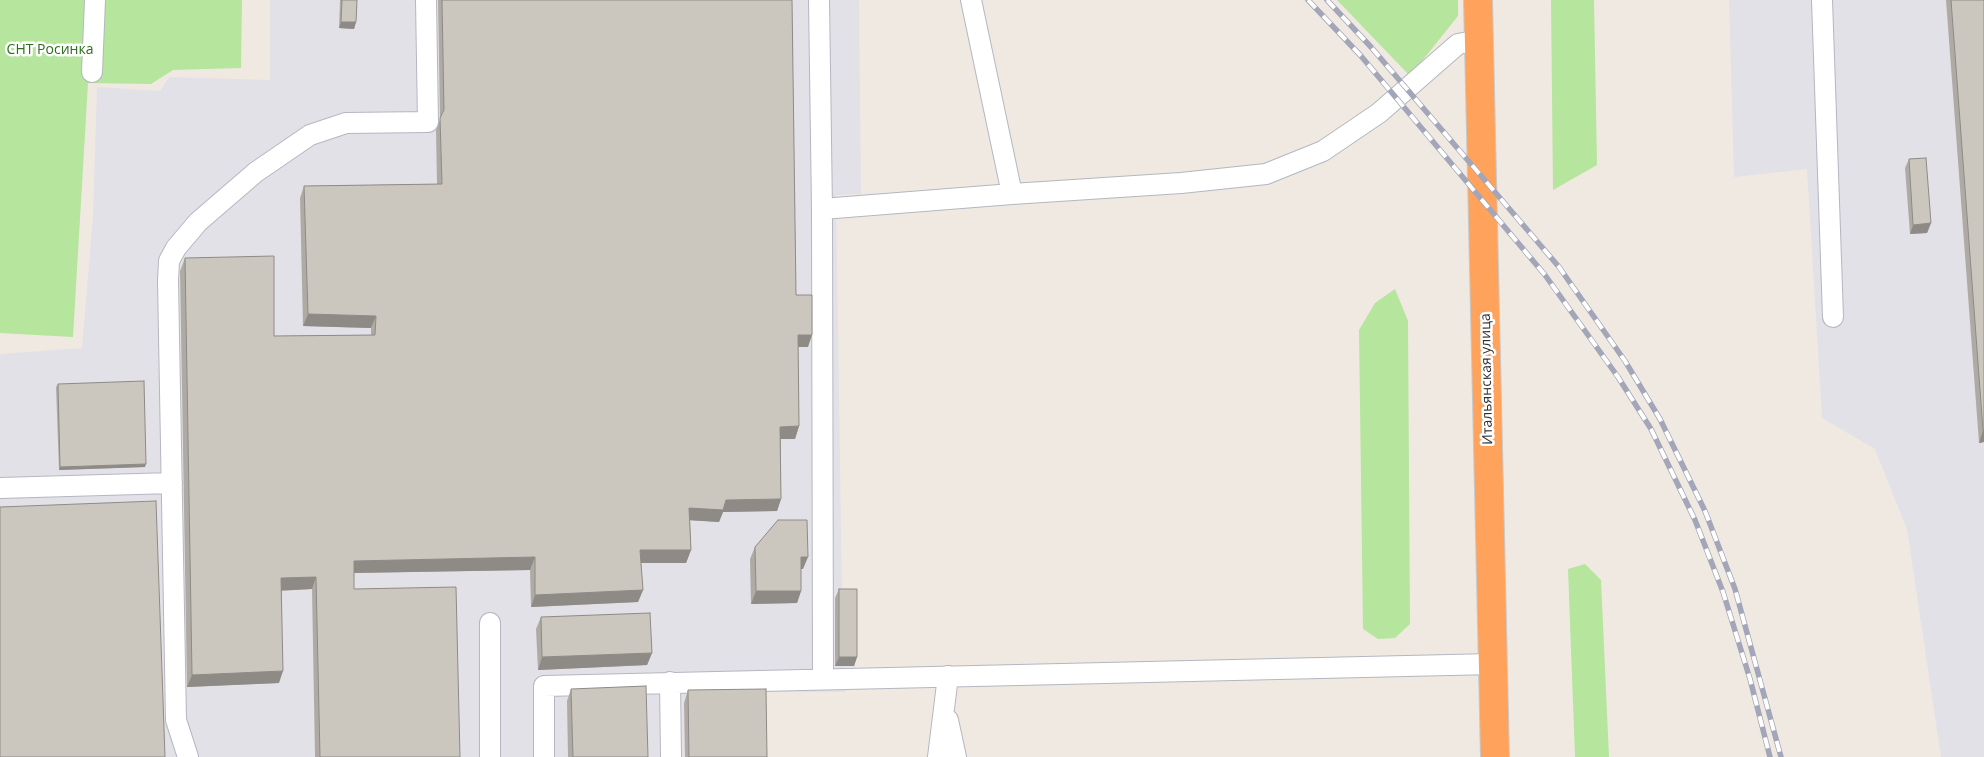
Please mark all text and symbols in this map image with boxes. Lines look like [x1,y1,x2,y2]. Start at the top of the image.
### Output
park label: СНТ Росинка [7,42,93,58]
street label: Итальянская улица [1477,313,1497,445]

